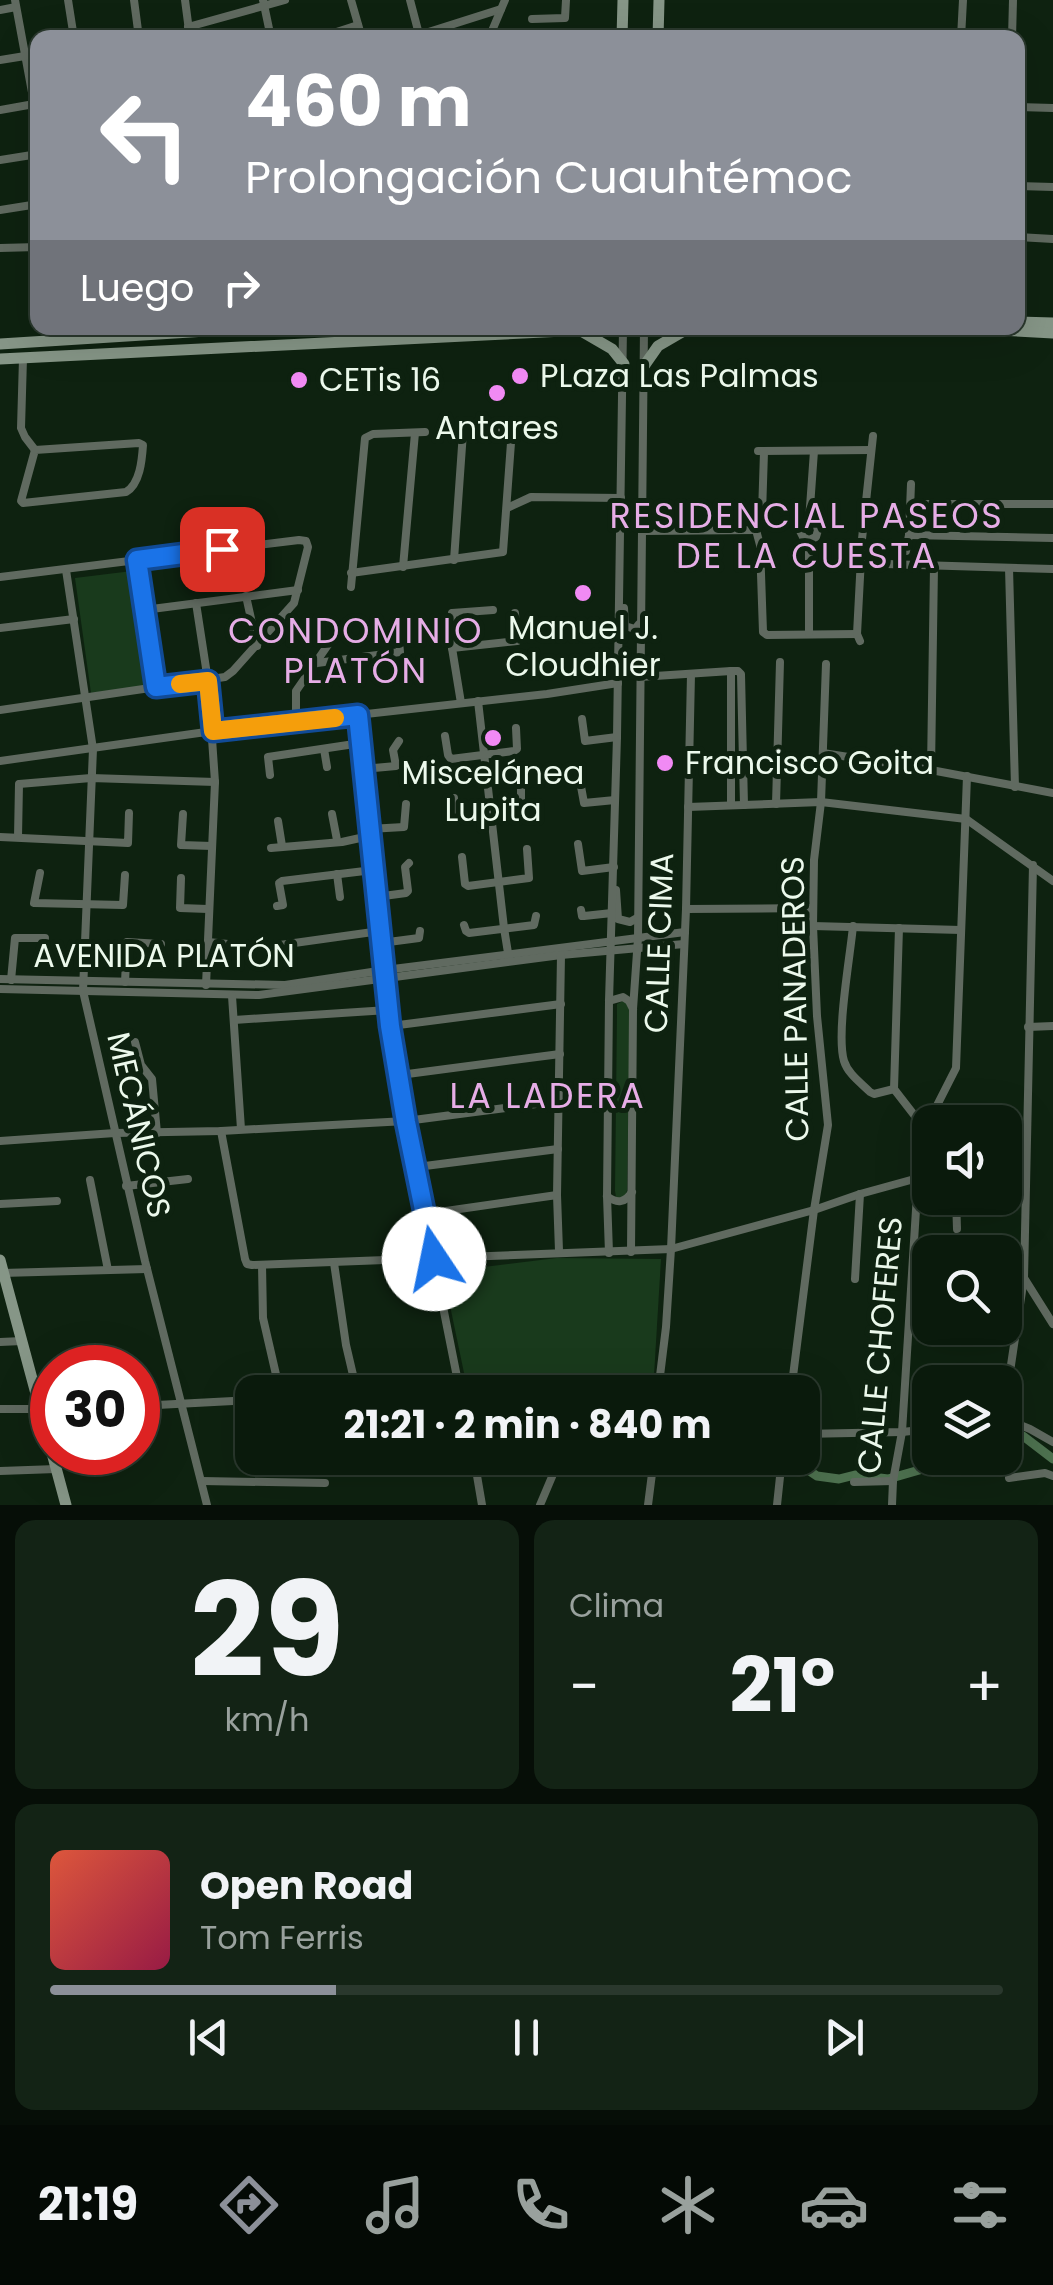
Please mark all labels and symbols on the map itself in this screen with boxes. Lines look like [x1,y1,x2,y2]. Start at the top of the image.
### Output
place label: PLaza Las Palmas [540,353,819,398]
place label: CETis 16 [319,357,441,402]
marker: PLaza Las Palmas [509,365,531,387]
marker: CETis 16 [288,369,310,391]
marker: Antares [486,382,508,404]
place label: Antares [435,405,559,450]
district label: RESIDENCIAL PASEOS DE LA CUESTA [610,491,1004,580]
pin [180,507,265,592]
marker: Manuel J. Cloudhier [572,582,594,604]
place label: Manuel J. Cloudhier [505,605,661,687]
district label: CONDOMINIO PLATÓN [228,606,484,695]
marker: Miscelánea Lupita [482,727,504,749]
place label: Francisco Goita [685,740,934,785]
place label: Miscelánea Lupita [402,750,584,832]
marker: Francisco Goita [654,752,676,774]
street label: CALLE CIMA [633,852,684,1034]
street label: CALLE PANADEROS [770,856,819,1142]
street label: AVENIDA PLATÓN [33,933,295,978]
street label: MECÁNICOS [96,1028,183,1222]
district label: LA LADERA [450,1071,646,1120]
position arrow [382,1207,486,1311]
street label: CALLE CHOFERES [846,1214,913,1475]
speed limit sign: 30 [30,1345,160,1475]

